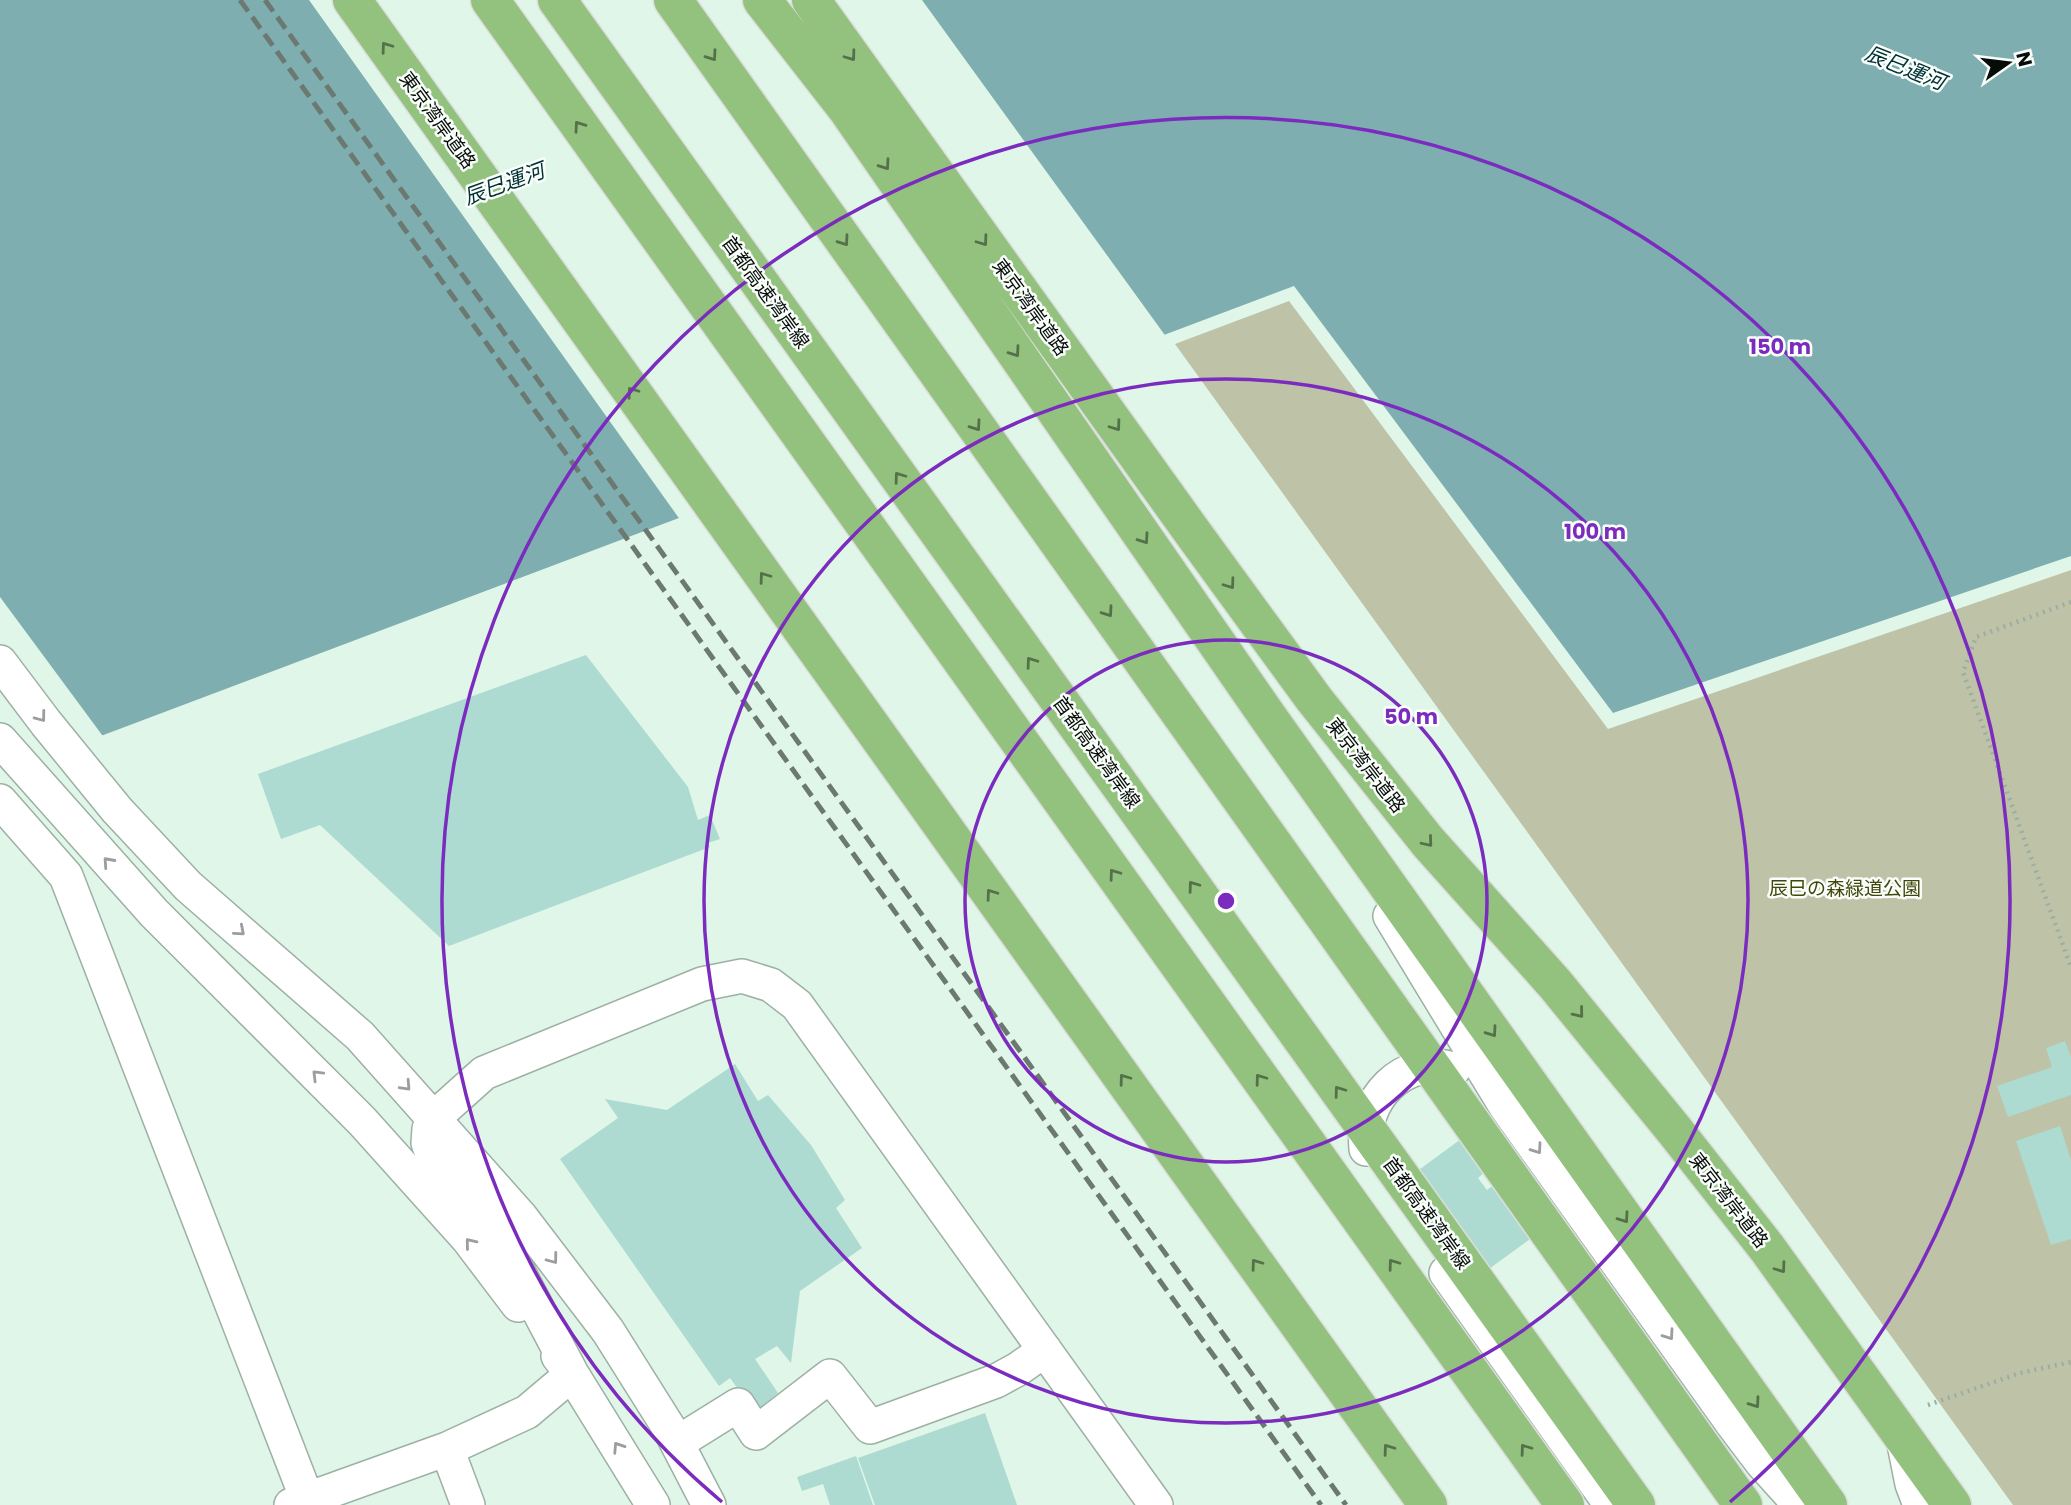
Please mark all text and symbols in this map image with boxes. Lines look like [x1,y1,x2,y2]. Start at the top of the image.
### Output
north arrow [1973,28,2043,98]
water label: 辰巳運河 [1861,38,1953,98]
one-way arrow [381,42,394,55]
one-way arrow [704,48,716,61]
one-way arrow [843,48,855,60]
text: N [2009,49,2039,69]
street label: 東京湾岸道路 [393,66,482,174]
one-way arrow [575,121,587,134]
water label: 辰巳運河 [459,154,552,212]
one-way arrow [877,157,889,170]
street label: 首都高速湾岸線 [716,231,816,354]
one-way arrow [836,233,848,246]
one-way arrow [975,233,987,246]
street label: 東京湾岸道路 [986,253,1075,361]
text: 150 m [1749,332,1811,361]
one-way arrow [1007,344,1019,357]
one-way arrow [628,387,640,400]
one-way arrow [968,418,980,431]
one-way arrow [1108,418,1120,431]
one-way arrow [895,472,907,485]
text: 100 m [1564,517,1626,546]
one-way arrow [1136,531,1148,544]
one-way arrow [760,572,772,585]
one-way arrow [1222,576,1234,589]
one-way arrow [1099,604,1112,617]
one-way arrow [1027,657,1040,669]
street label: 首都高速湾岸線 [1047,691,1147,814]
text: 50 m [1384,702,1438,731]
one-way arrow [33,709,45,722]
street label: 東京湾岸道路 [1320,712,1411,819]
one-way arrow [1420,834,1432,847]
one-way arrow [104,857,116,870]
one-way arrow [1110,869,1122,882]
park label: 辰巳の森緑道公園 [1769,875,1921,902]
one-way arrow [1188,881,1201,894]
one-way arrow [987,889,999,902]
centre of rings [1214,889,1238,913]
one-way arrow [231,922,244,935]
one-way arrow [1570,1005,1583,1018]
one-way arrow [1484,1024,1496,1037]
one-way arrow [312,1071,325,1084]
one-way arrow [1120,1074,1132,1087]
one-way arrow [1256,1074,1268,1087]
one-way arrow [397,1078,410,1091]
one-way arrow [1335,1086,1347,1099]
one-way arrow [1528,1141,1541,1154]
street label: 東京湾岸道路 [1683,1147,1774,1254]
street label: 首都高速湾岸線 [1377,1152,1477,1275]
one-way arrow [1615,1210,1628,1223]
one-way arrow [466,1238,478,1251]
one-way arrow [545,1251,558,1263]
one-way arrow [1252,1259,1264,1272]
one-way arrow [1389,1259,1401,1272]
one-way arrow [1773,1260,1785,1273]
one-way arrow [1660,1327,1673,1340]
one-way arrow [1747,1395,1759,1408]
one-way arrow [613,1442,626,1455]
one-way arrow [1384,1445,1397,1457]
one-way arrow [1521,1445,1533,1457]

